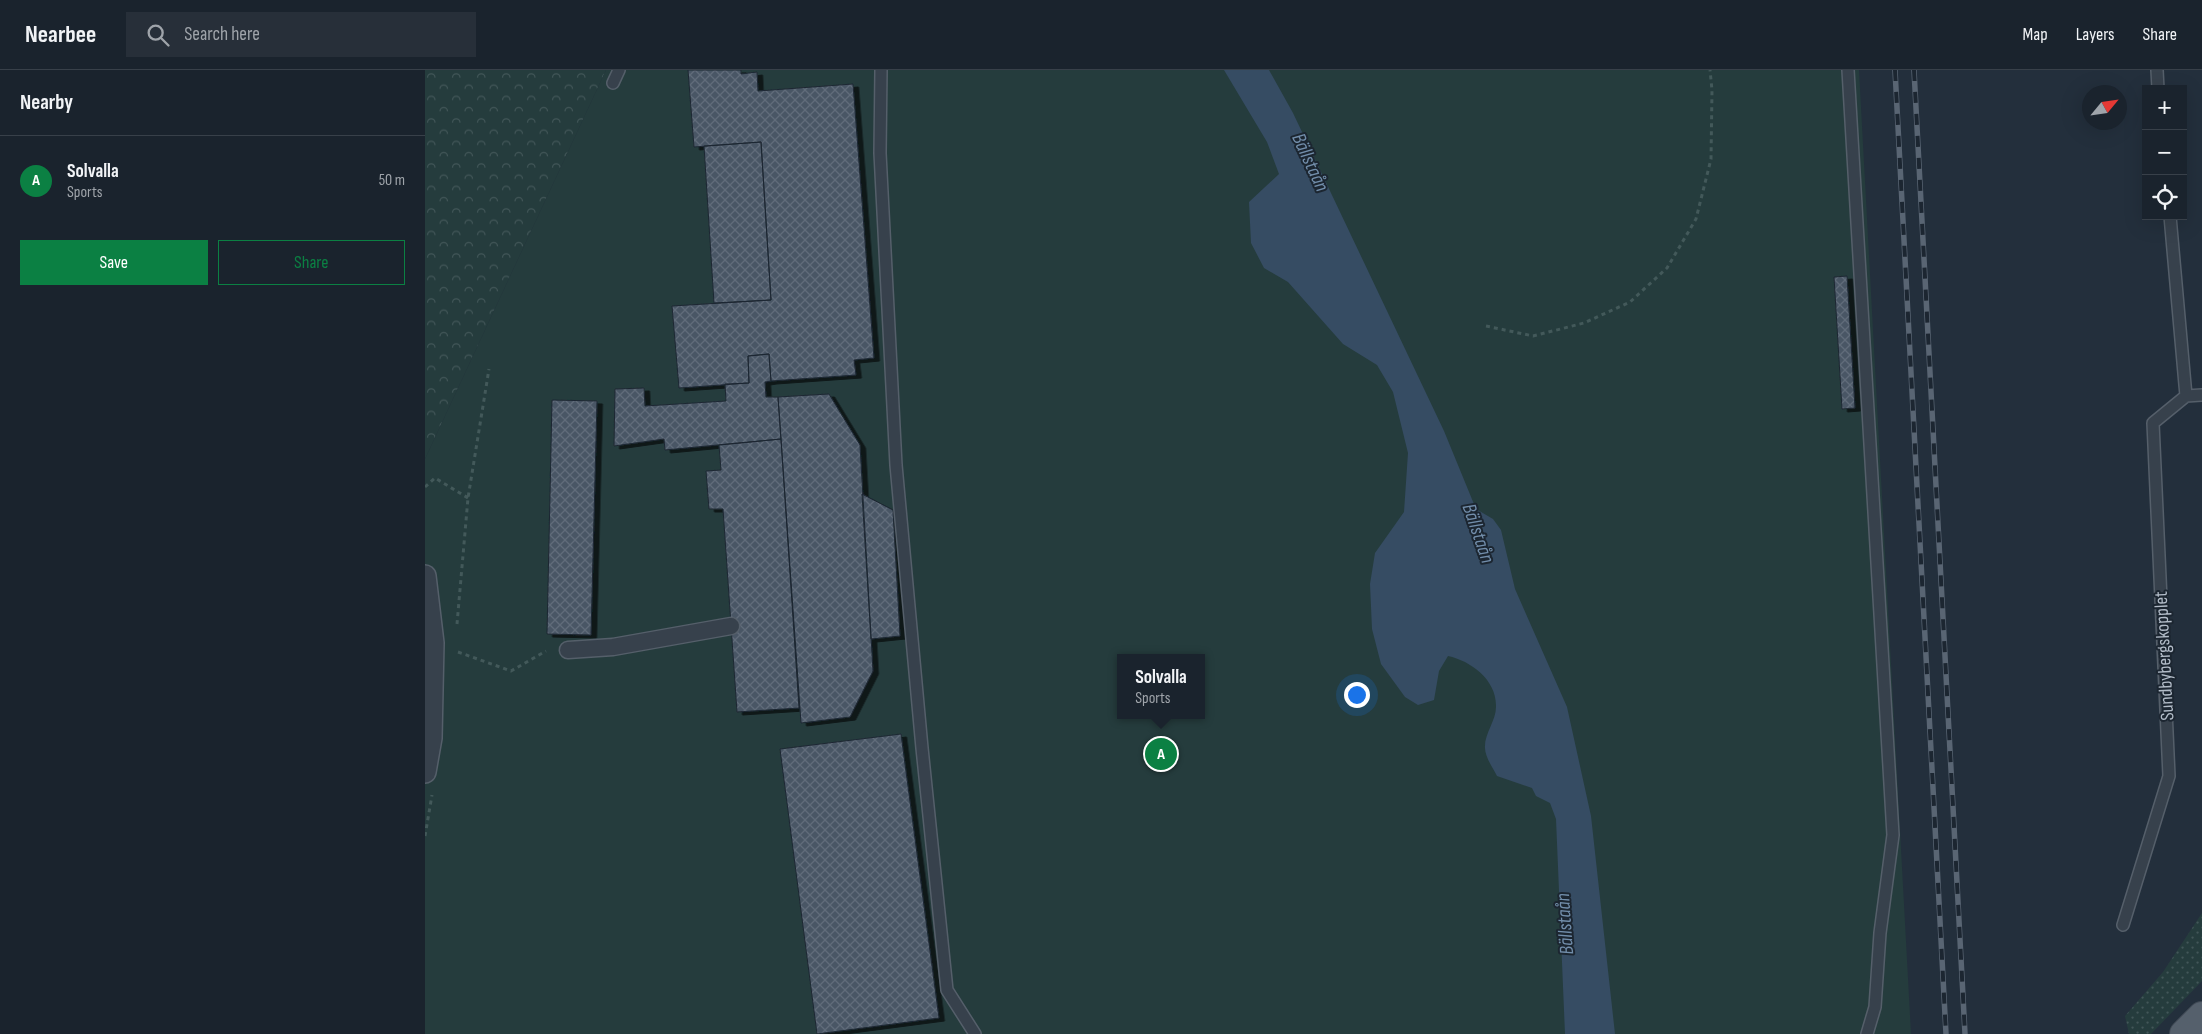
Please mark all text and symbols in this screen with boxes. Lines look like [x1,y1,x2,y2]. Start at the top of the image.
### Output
search box [126,12,476,57]
text: Nearbee [25,20,96,49]
icon: search [144,21,172,49]
text: Search here [184,23,260,46]
text: Map [2023,24,2048,45]
text: Layers [2076,24,2115,45]
text: Share [2143,24,2177,45]
north arrow [2082,85,2127,130]
map controls [2142,85,2187,220]
button: + [2142,85,2187,130]
text: Nearby [20,90,73,115]
water label: Bällstaån [1286,129,1334,195]
button: − [2142,130,2187,175]
text: Solvalla [67,160,119,183]
text: A [32,171,40,190]
text: 50 m [379,171,405,190]
button: locate [2142,175,2187,220]
text: Sports [67,183,102,202]
button: Save [20,240,208,285]
button: Share [218,240,405,285]
water label: Bällstaån [1457,500,1499,566]
street label: Sundbybergskopplet [2150,590,2179,721]
popup [1117,654,1205,719]
text: Solvalla [1135,666,1187,689]
your location [1344,682,1370,708]
text: Sports [1135,689,1171,708]
pin: A [1145,735,1177,773]
water label: Bällstaån [1551,892,1579,955]

